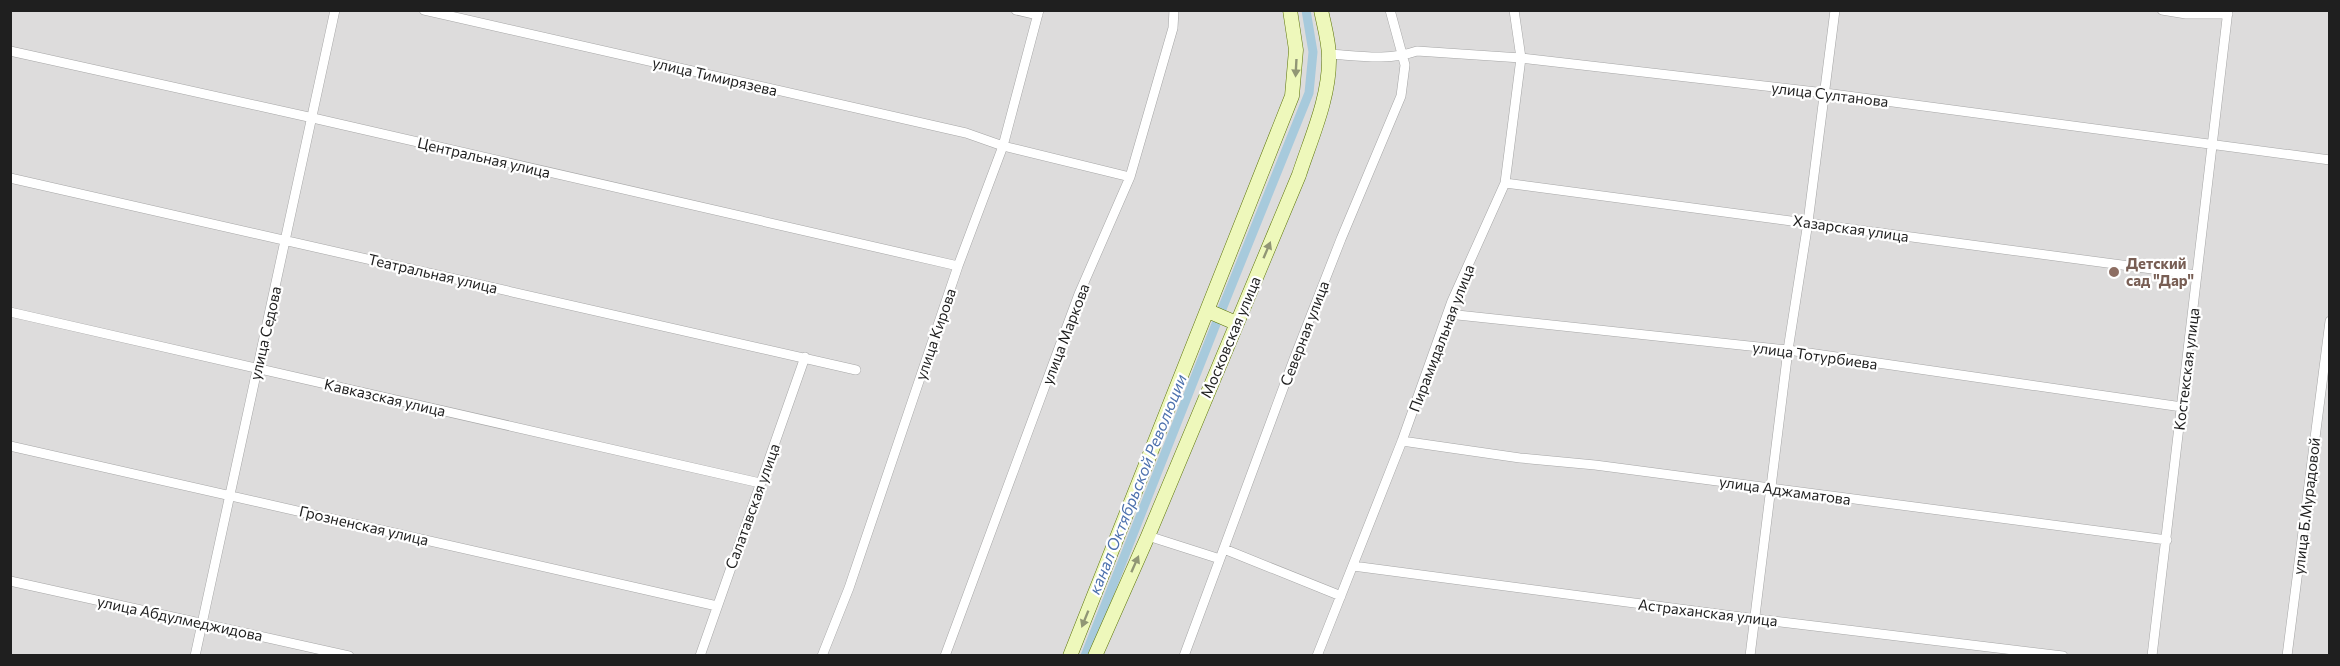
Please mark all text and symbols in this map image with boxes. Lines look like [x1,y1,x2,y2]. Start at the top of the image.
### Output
street label: улица Тимирязева [651,53,779,99]
one-way arrow [1291,59,1301,78]
street label: улица Султанова [1770,78,1890,110]
street label: Центральная улица [416,133,552,181]
street label: Хазарская улица [1792,211,1910,245]
one-way arrow [1262,241,1272,259]
street label: Театральная улица [367,249,499,297]
place label: Детский сад "Дар" [2126,254,2194,289]
street label: Пирамидальная улица [1405,262,1477,414]
marker: Детский сад "Дар" [2107,265,2121,279]
street label: Московская улица [1196,274,1264,400]
street label: Северная улица [1276,278,1332,388]
street label: улица Маркова [1037,281,1093,387]
street label: улица Седова [245,284,285,382]
street label: улица Кирова [911,286,959,382]
street label: Костекская улица [2170,307,2202,431]
street label: улица Тотурбиева [1751,337,1879,373]
water label: канал Октябрьской Революции [1084,371,1190,597]
street label: Кавказская улица [323,374,447,420]
street label: улица Б.Мурадовой [2289,436,2323,576]
street label: Салатавская улица [721,441,783,571]
street label: улица Аджаматова [1718,472,1852,508]
street label: Грозненская улица [298,501,430,549]
one-way arrow [1131,555,1140,572]
street label: улица Абдулмеджидова [96,592,264,644]
street label: Астраханская улица [1637,595,1779,629]
one-way arrow [1080,610,1089,628]

